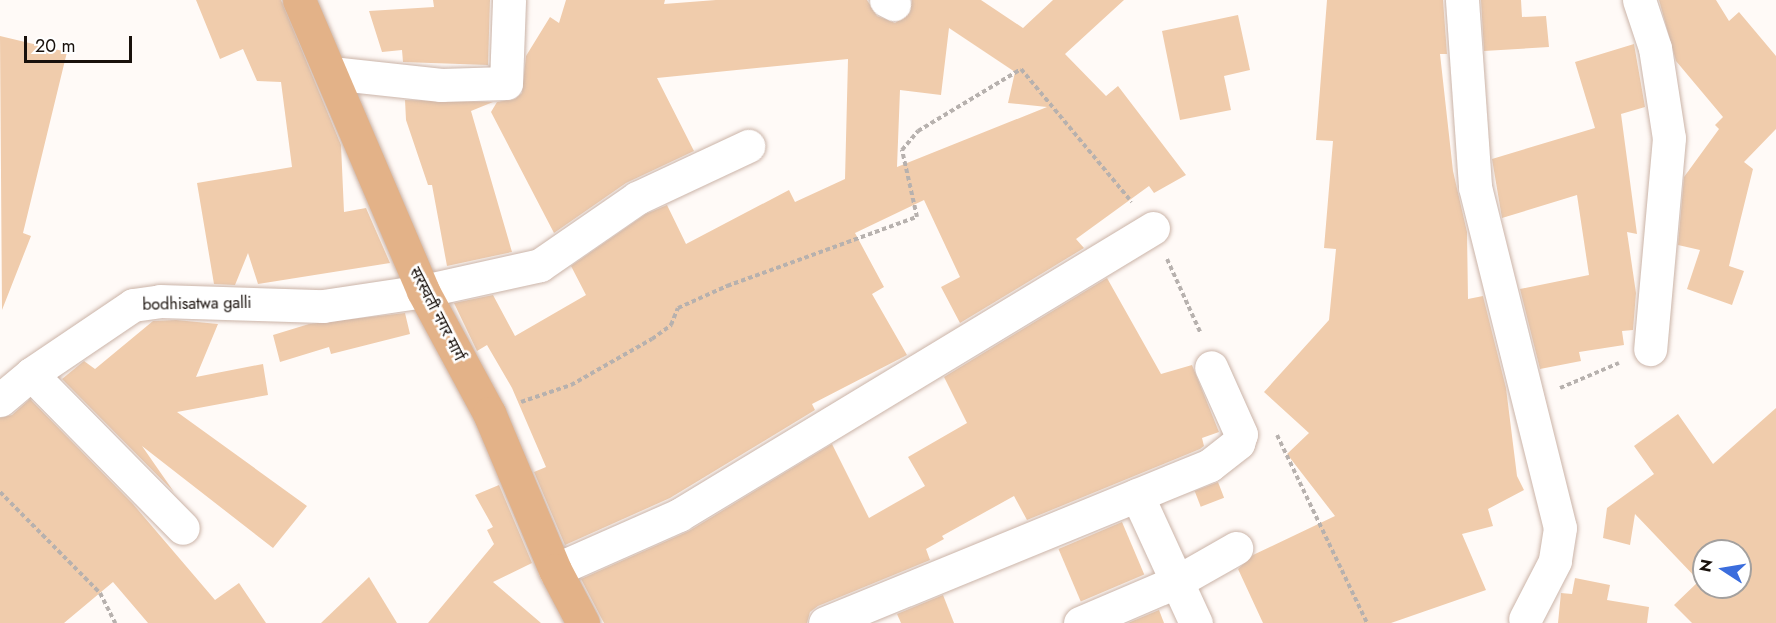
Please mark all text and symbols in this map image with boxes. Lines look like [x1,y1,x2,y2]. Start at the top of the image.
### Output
scale bar [27,24,135,62]
text: 20 m [35,33,75,59]
street label: सरस्वती नगर मार्ग [405,264,469,364]
street label: bodhisatwa galli [142,293,252,315]
north arrow [1692,539,1752,599]
text: N [1693,557,1718,574]

